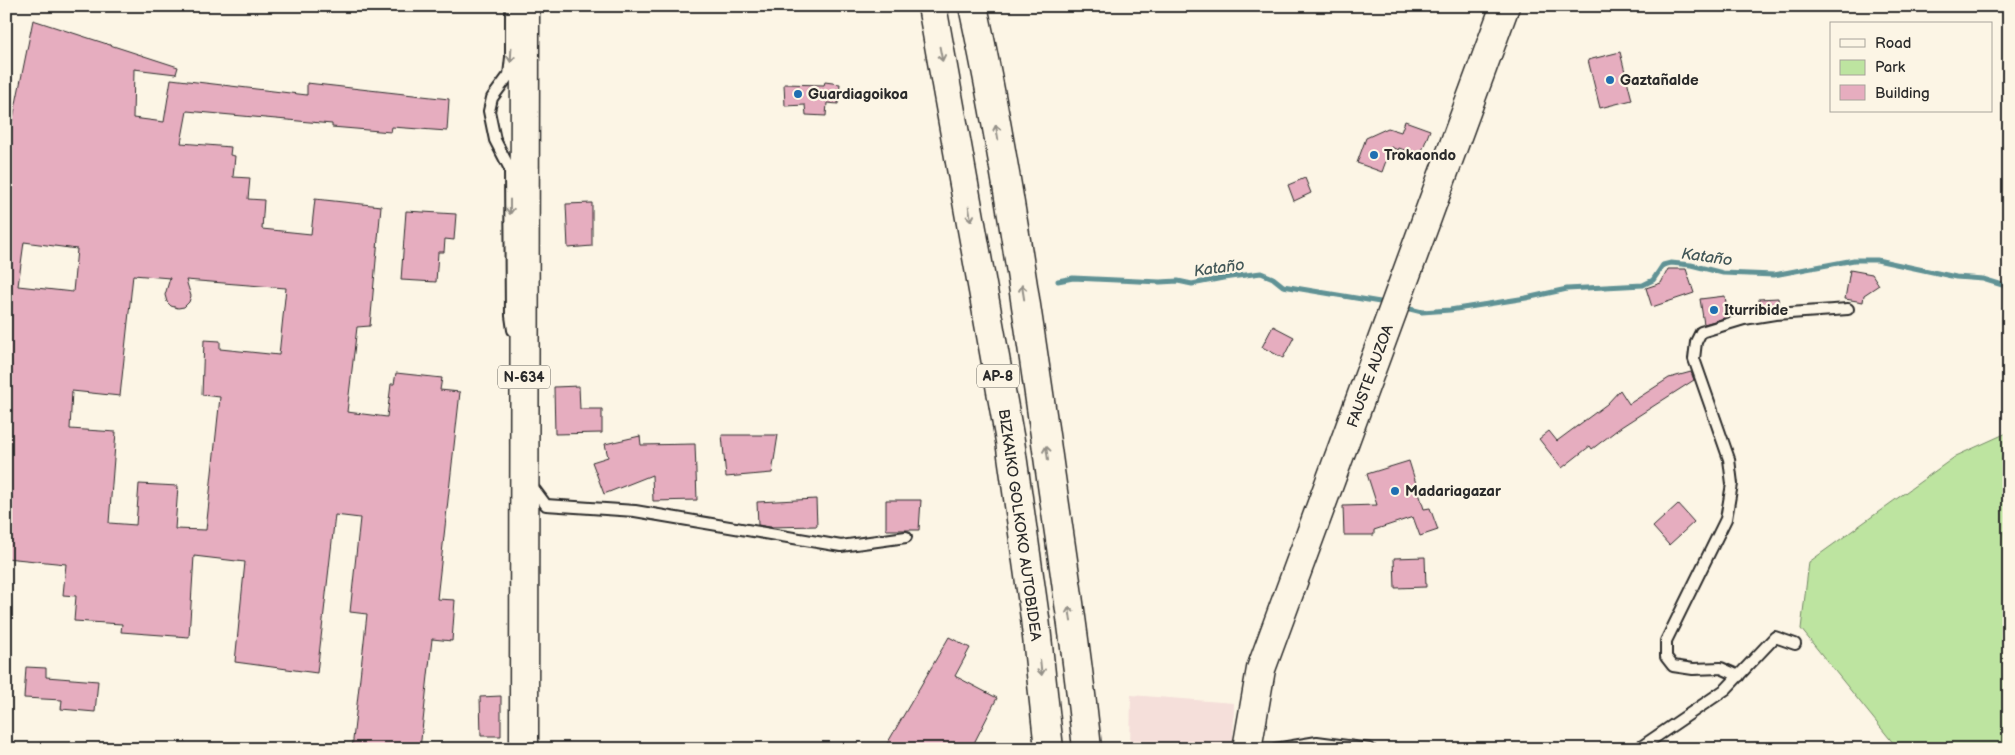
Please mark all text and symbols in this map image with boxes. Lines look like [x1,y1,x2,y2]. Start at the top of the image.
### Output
legend [1830,22,1992,112]
text: Road [1875,34,1911,53]
one-way arrow [936,46,946,62]
one-way arrow [506,47,515,63]
text: Park [1875,58,1906,77]
place label: Gaztañalde [1620,71,1699,90]
marker: Gaztañalde [1604,74,1616,86]
text: Building [1875,84,1930,103]
place label: Guardiagoikoa [808,85,908,104]
marker: Guardiagoikoa [792,88,804,100]
one-way arrow [992,124,1002,140]
place label: Trokaondo [1384,146,1457,165]
marker: Trokaondo [1368,149,1380,161]
one-way arrow [505,198,515,215]
one-way arrow [965,206,975,222]
water label: Kataño [1680,245,1733,270]
water label: Kataño [1193,256,1246,281]
one-way arrow [1018,284,1028,300]
place label: Iturribide [1724,301,1788,320]
marker: Iturribide [1708,304,1720,316]
street label: FAUSTE AUZOA [1343,321,1398,430]
road number: AP-8 [977,364,1019,388]
road number: N-634 [498,366,550,388]
street label: BIZKAIKO GOLKOKO AUTOBIDEA [994,408,1045,643]
one-way arrow [1042,445,1052,461]
place label: Madariagazar [1405,482,1502,501]
marker: Madariagazar [1389,485,1401,497]
one-way arrow [1065,606,1075,622]
one-way arrow [1036,660,1045,676]

